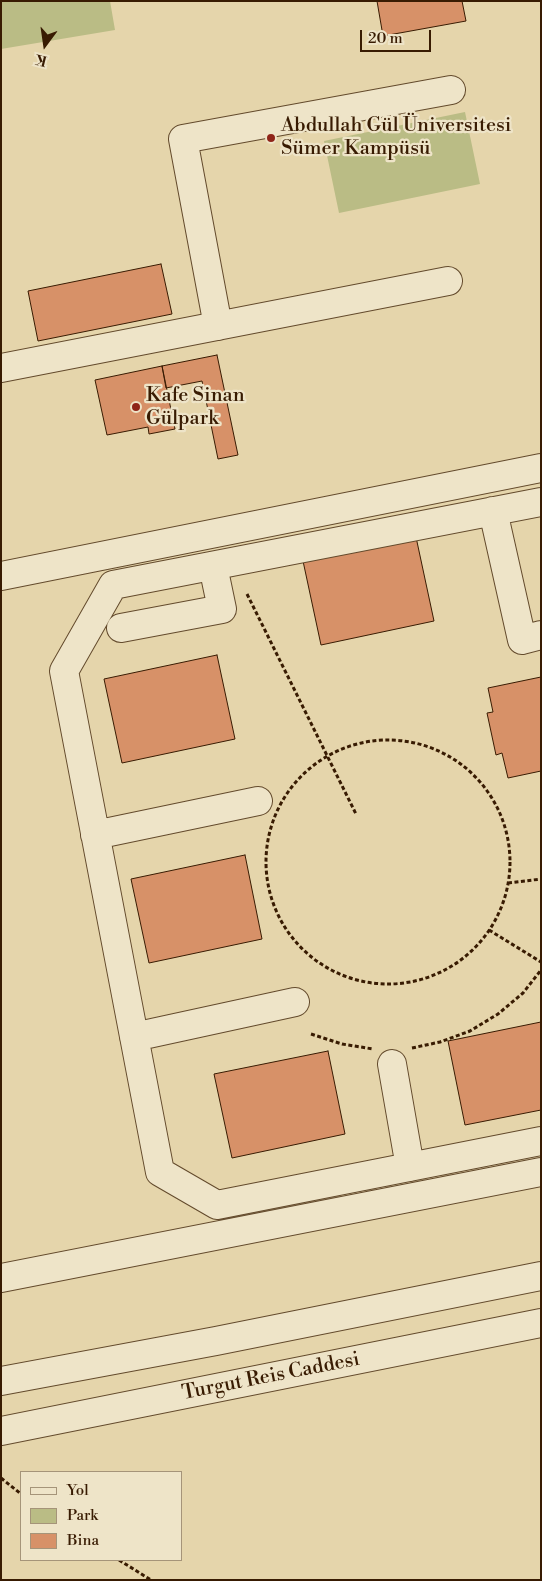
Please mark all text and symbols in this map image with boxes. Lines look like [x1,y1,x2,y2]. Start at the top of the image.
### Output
north arrow [20,20,70,70]
scale bar [362,20,433,52]
text: 20 m [368,29,403,48]
text: K [34,49,49,70]
place label: Abdullah Gül Üniversitesi Sümer Kampüsü [281,114,511,161]
marker: Abdullah Gül Üniversitesi Sümer Kampüsü [265,132,277,144]
place label: Kafe Sinan Gülpark [146,384,245,431]
marker: Kafe Sinan Gülpark [130,401,142,413]
street label: Turgut Reis Caddesi [180,1348,362,1406]
legend [20,1471,182,1561]
text: Yol [67,1481,89,1500]
text: Park [67,1506,98,1525]
text: Bina [67,1531,99,1550]

